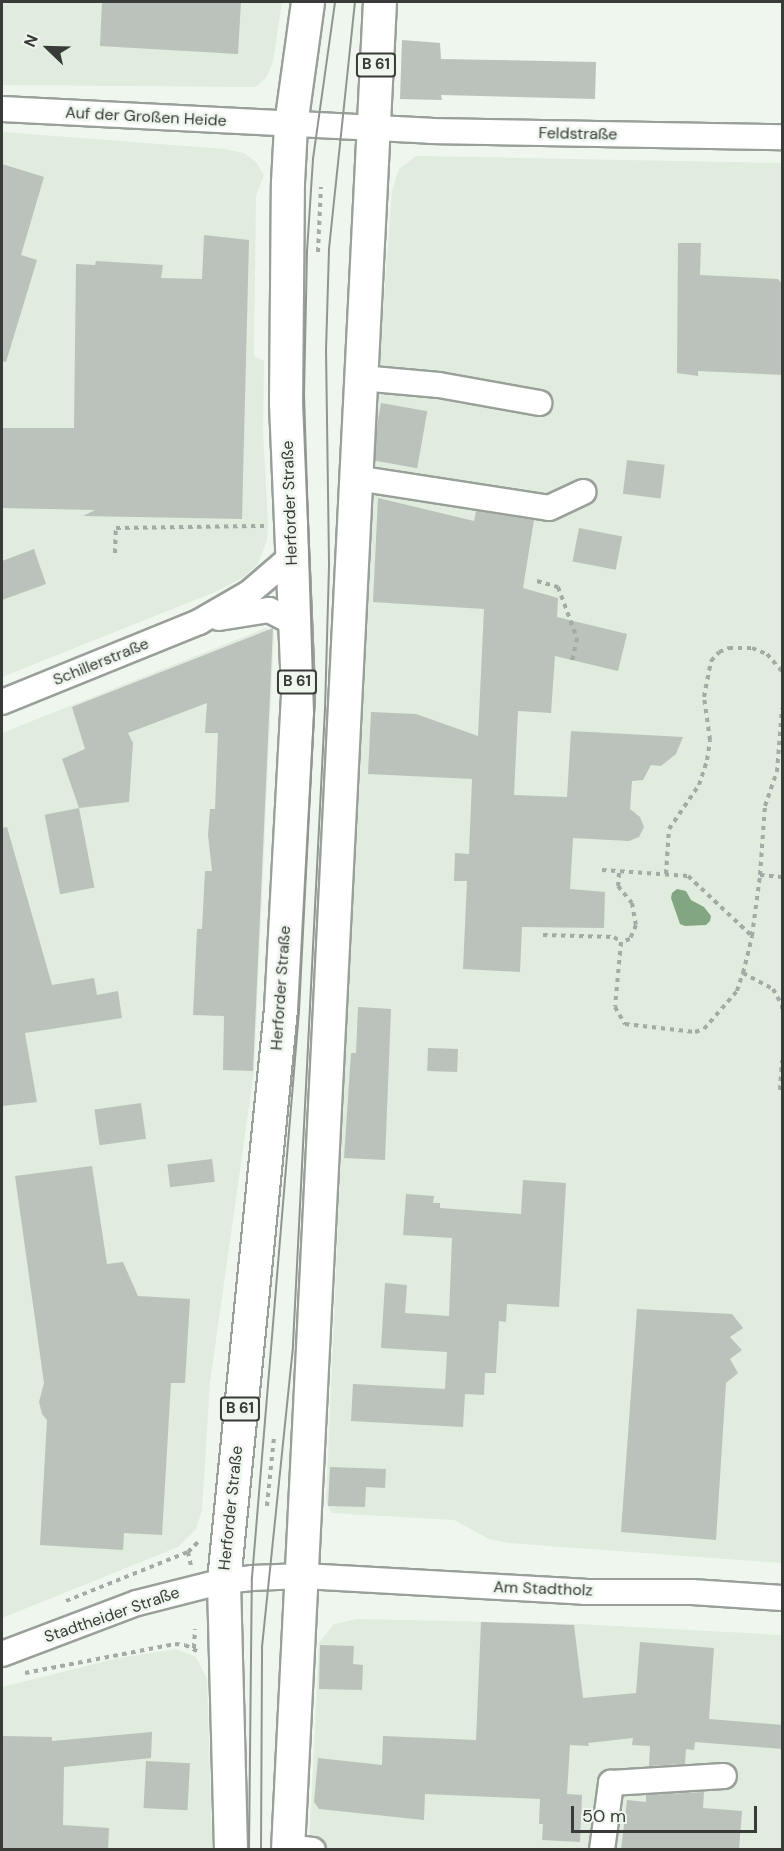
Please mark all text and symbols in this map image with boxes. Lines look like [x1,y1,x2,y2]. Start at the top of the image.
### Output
north arrow [18,18,78,78]
text: N [19,31,43,50]
road number: B 61 [355,53,397,77]
street label: Auf der Großen Heide [65,103,227,131]
street label: Feldstraße [538,124,618,144]
street label: Herforder Straße [278,440,302,566]
street label: Schillerstraße [50,634,152,690]
road number: B 61 [276,670,318,694]
street label: Herforder Straße [267,925,295,1051]
road number: B 61 [219,1397,261,1421]
street label: Herforder Straße [215,1445,247,1571]
street label: Am Stadtholz [493,1578,593,1600]
street label: Stadtheider Straße [42,1583,182,1647]
scale bar [574,1794,760,1832]
text: 50 m [582,1804,626,1828]

